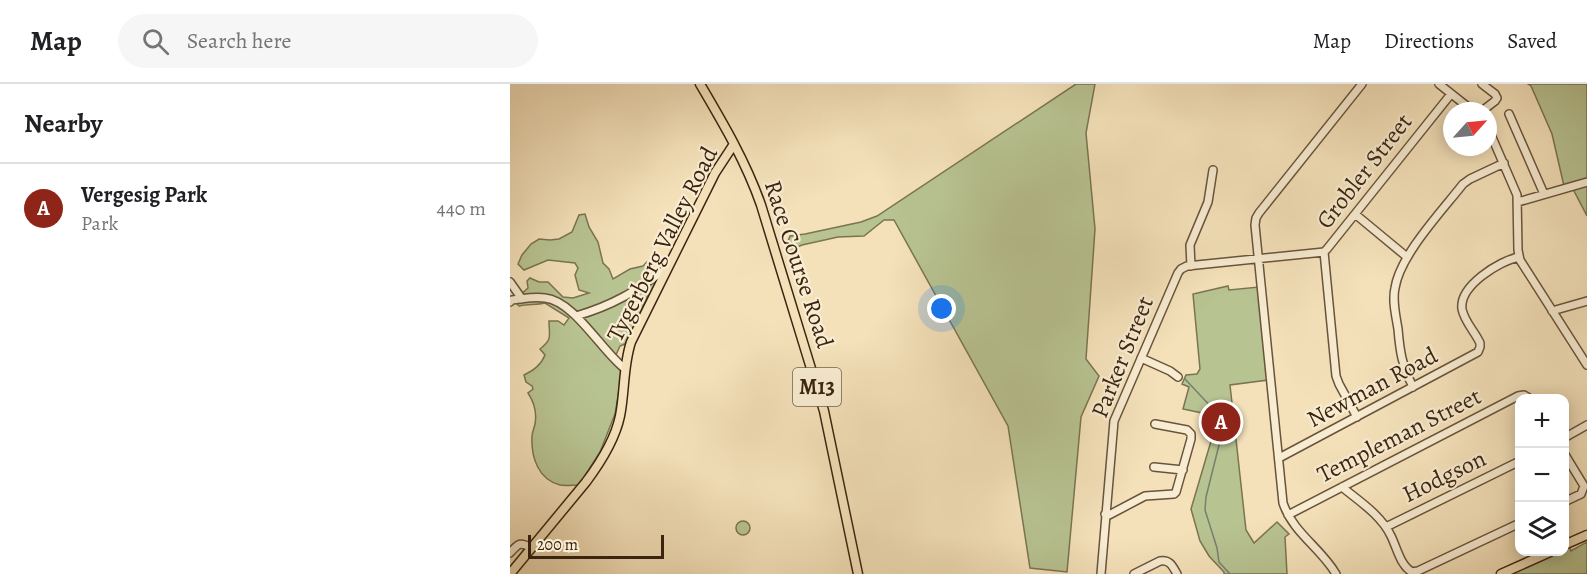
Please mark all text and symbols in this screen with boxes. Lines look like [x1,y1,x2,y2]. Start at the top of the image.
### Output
search box [118,14,538,68]
text: Map [30,22,82,60]
icon: search [139,25,172,58]
text: Search here [187,26,291,56]
text: Map [1313,27,1351,55]
text: Directions [1384,27,1474,55]
text: Saved [1507,27,1557,55]
north arrow [1443,102,1497,156]
text: Nearby [24,106,103,141]
street label: Grobler Street [1309,107,1419,235]
street label: Tygerberg Valley Road [599,141,725,347]
street label: Race Course Road [757,176,841,352]
text: Vergesig Park [81,180,207,210]
text: A [37,195,50,222]
text: 440 m [437,195,486,222]
text: Park [81,210,119,237]
street label: Parker Street [1083,291,1161,422]
your location [927,294,956,323]
street label: Newman Road [1301,339,1443,435]
road number: M13 [793,368,841,406]
street label: Templeman Street [1312,380,1486,490]
map controls [1515,394,1569,556]
button: + [1515,394,1569,448]
pin: A [1202,400,1240,444]
street label: Hodgson [1397,442,1491,510]
button: − [1515,448,1569,502]
button: layers [1515,502,1569,556]
scale bar [528,532,664,560]
text: 200 m [537,534,578,556]

